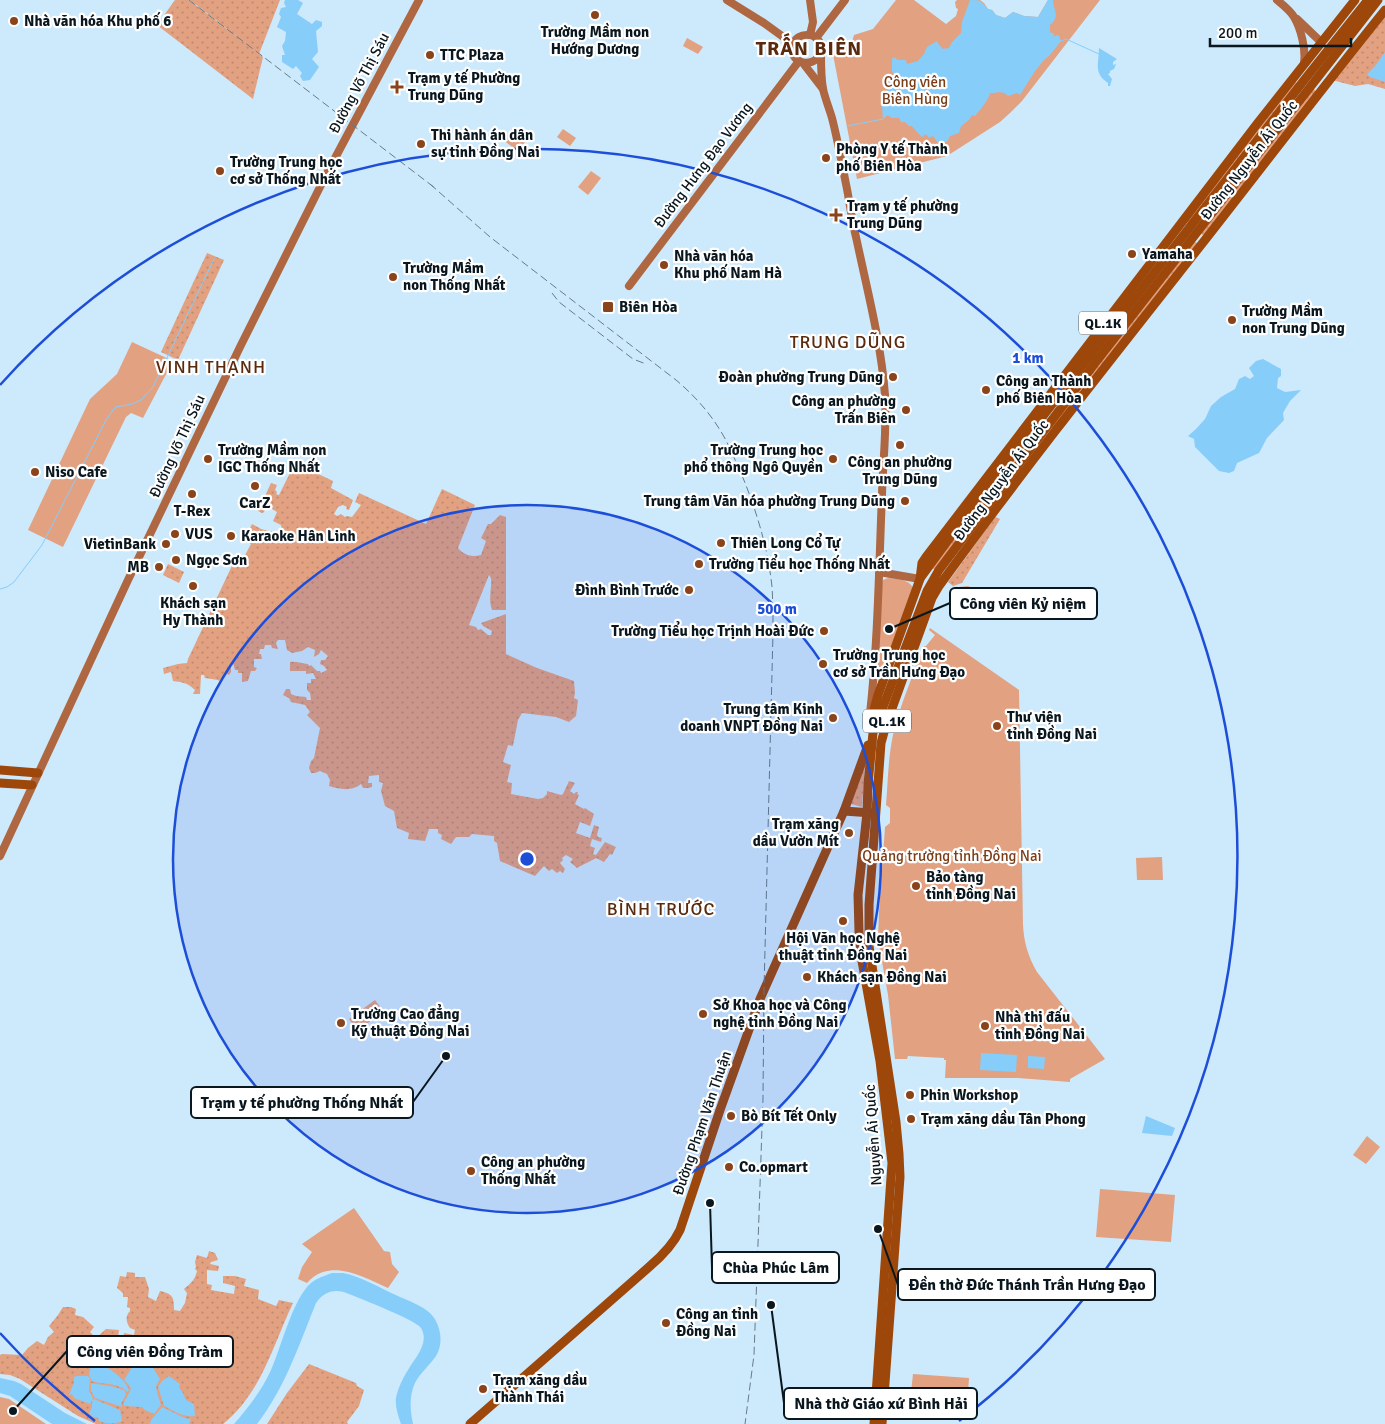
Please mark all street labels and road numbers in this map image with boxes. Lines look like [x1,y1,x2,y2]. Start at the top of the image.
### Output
street label: Đường Võ Thị Sáu [325,30,393,136]
street label: Đường Nguyễn Ái Quốc [1196,96,1301,223]
street label: Đường Hưng Đạo Vương [650,99,756,231]
road number: QL.1K [1079,312,1127,334]
street label: Đường Võ Thị Sáu [145,392,209,500]
street label: Đường Nguyễn Ái Quốc [949,415,1052,544]
road number: QL.1K [863,709,911,732]
street label: Đường Phạm Văn Thuận [669,1048,735,1198]
street label: Nguyễn Ái Quốc [859,1084,886,1186]

